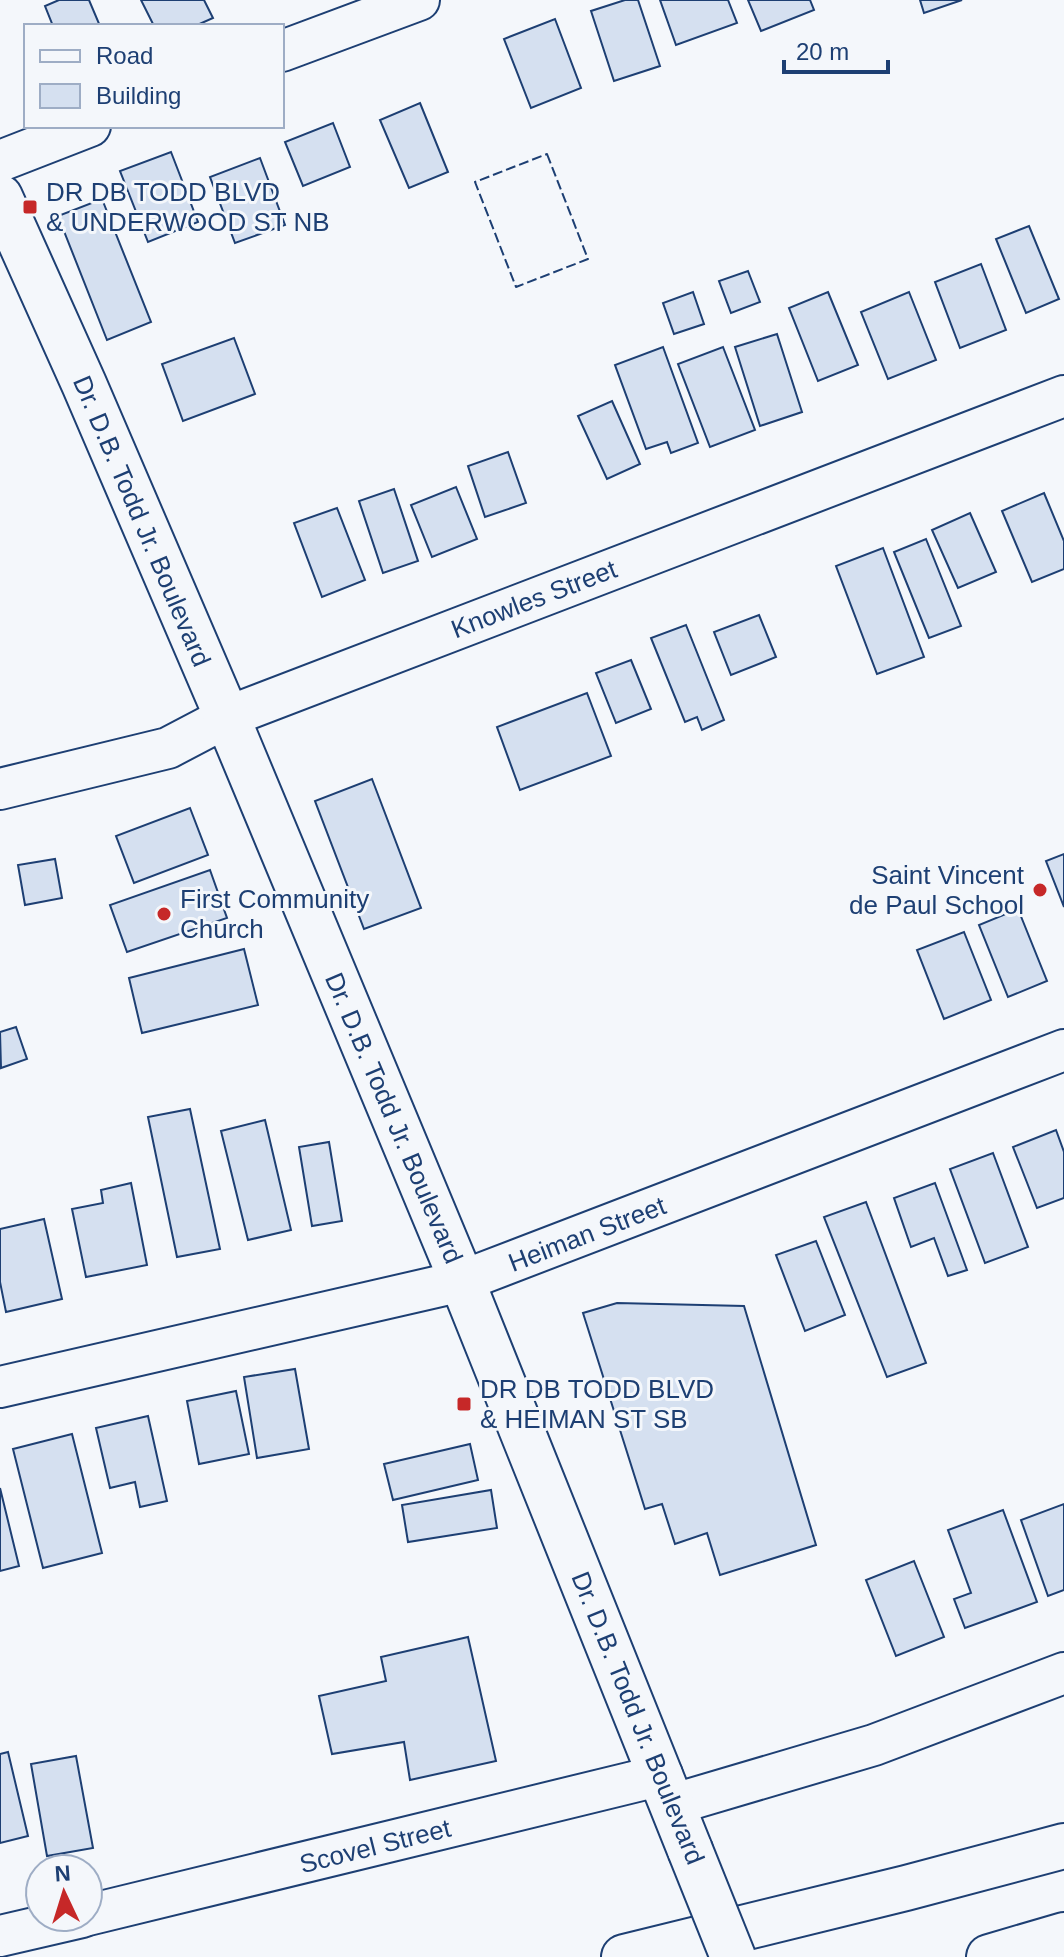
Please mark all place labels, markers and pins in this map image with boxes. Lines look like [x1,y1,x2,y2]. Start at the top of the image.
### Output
place label: DR DB TODD BLVD & UNDERWOOD ST NB [46,177,330,237]
marker: DR DB TODD BLVD & UNDERWOOD ST NB [21,198,39,216]
place label: Saint Vincent de Paul School [849,860,1025,920]
marker: Saint Vincent de Paul School [1031,881,1049,899]
place label: First Community Church [180,884,369,944]
marker: First Community Church [155,905,173,923]
place label: DR DB TODD BLVD & HEIMAN ST SB [480,1374,714,1434]
marker: DR DB TODD BLVD & HEIMAN ST SB [455,1395,473,1413]

